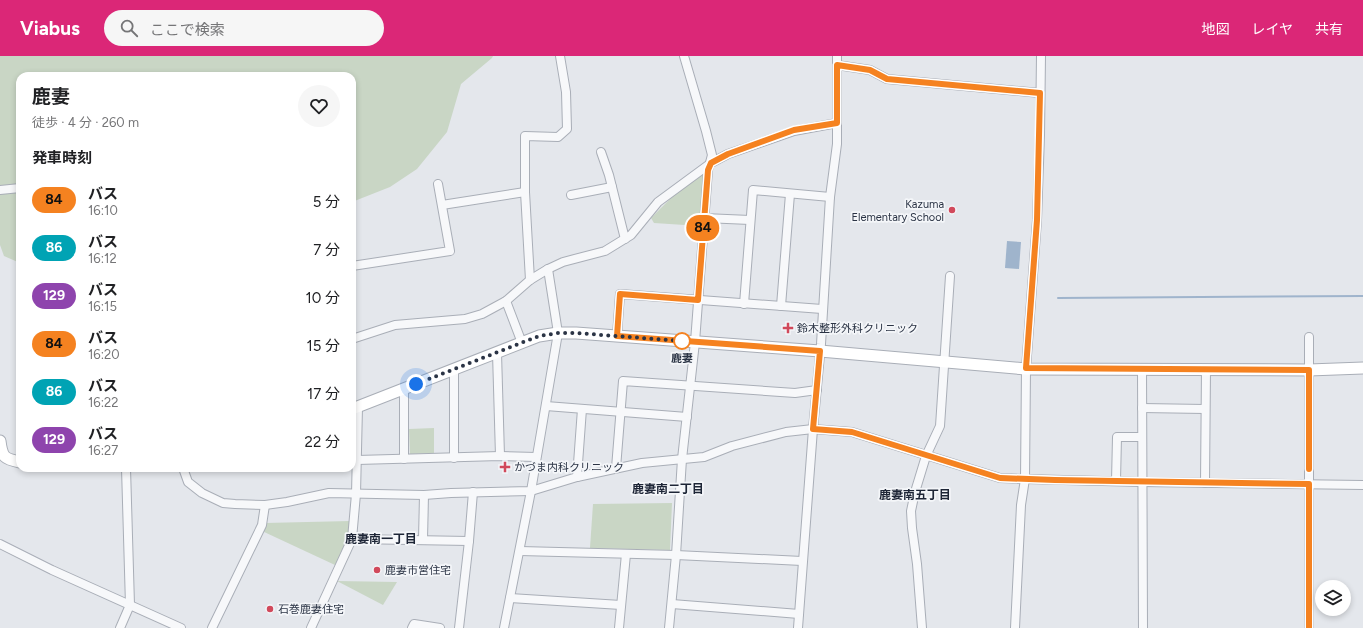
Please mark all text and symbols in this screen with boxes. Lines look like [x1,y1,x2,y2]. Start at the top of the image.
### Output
search box [104,10,384,46]
text: Viabus [20,17,80,40]
icon: search [118,17,140,39]
text: ここで検索 [150,21,225,39]
text: 地図 [1201,21,1229,38]
text: レイヤ [1251,21,1293,38]
text: 共有 [1315,21,1343,38]
text: 鹿妻 [32,85,70,108]
button: heart [298,85,340,127]
text: 徒歩 · 4 分 · 260 m [32,115,139,130]
text: 発車時刻 [32,149,92,167]
text: バス [88,185,118,203]
text: 84 [45,191,63,208]
text: 5 分 [313,193,340,211]
place label: Kazuma Elementary School [852,198,944,224]
text: 16:10 [88,203,118,218]
marker: Kazuma Elementary School [947,205,957,215]
line badge: 84 [685,215,721,241]
text: 84 [694,219,712,236]
text: バス [88,233,118,251]
text: 86 [46,239,62,256]
text: 7 分 [313,241,340,259]
text: 16:12 [88,251,117,266]
text: バス [88,281,118,299]
text: 129 [43,287,65,304]
text: 10 分 [305,289,340,307]
text: 16:15 [88,299,117,314]
marker: 鈴木整形外科クリニック [782,322,794,334]
place label: 鈴木整形外科クリニック [797,322,918,335]
text: バス [88,329,118,347]
marker: 鹿妻 [673,332,691,350]
text: 84 [45,335,63,352]
text: 15 分 [306,337,340,355]
text: 16:20 [88,347,120,362]
place label: 鹿妻 [671,352,693,365]
your location [406,374,426,394]
text: バス [88,377,118,395]
text: 86 [46,383,62,400]
text: 17 分 [307,385,340,403]
text: 16:22 [88,395,119,410]
text: バス [88,425,118,443]
text: 129 [43,431,65,448]
text: 22 分 [305,433,340,451]
text: 16:27 [88,443,118,458]
marker: かづま内科クリニック [499,461,511,473]
place label: かづま内科クリニック [514,461,624,474]
district label: 鹿妻南二丁目 [632,482,704,496]
district label: 鹿妻南五丁目 [879,488,951,502]
district label: 鹿妻南一丁目 [345,532,417,546]
place label: 鹿妻市営住宅 [385,564,451,577]
marker: 鹿妻市営住宅 [372,565,382,575]
map controls [1315,580,1351,616]
button: layers [1315,580,1351,616]
place label: 石巻鹿妻住宅 [278,603,344,616]
marker: 石巻鹿妻住宅 [265,604,275,614]

